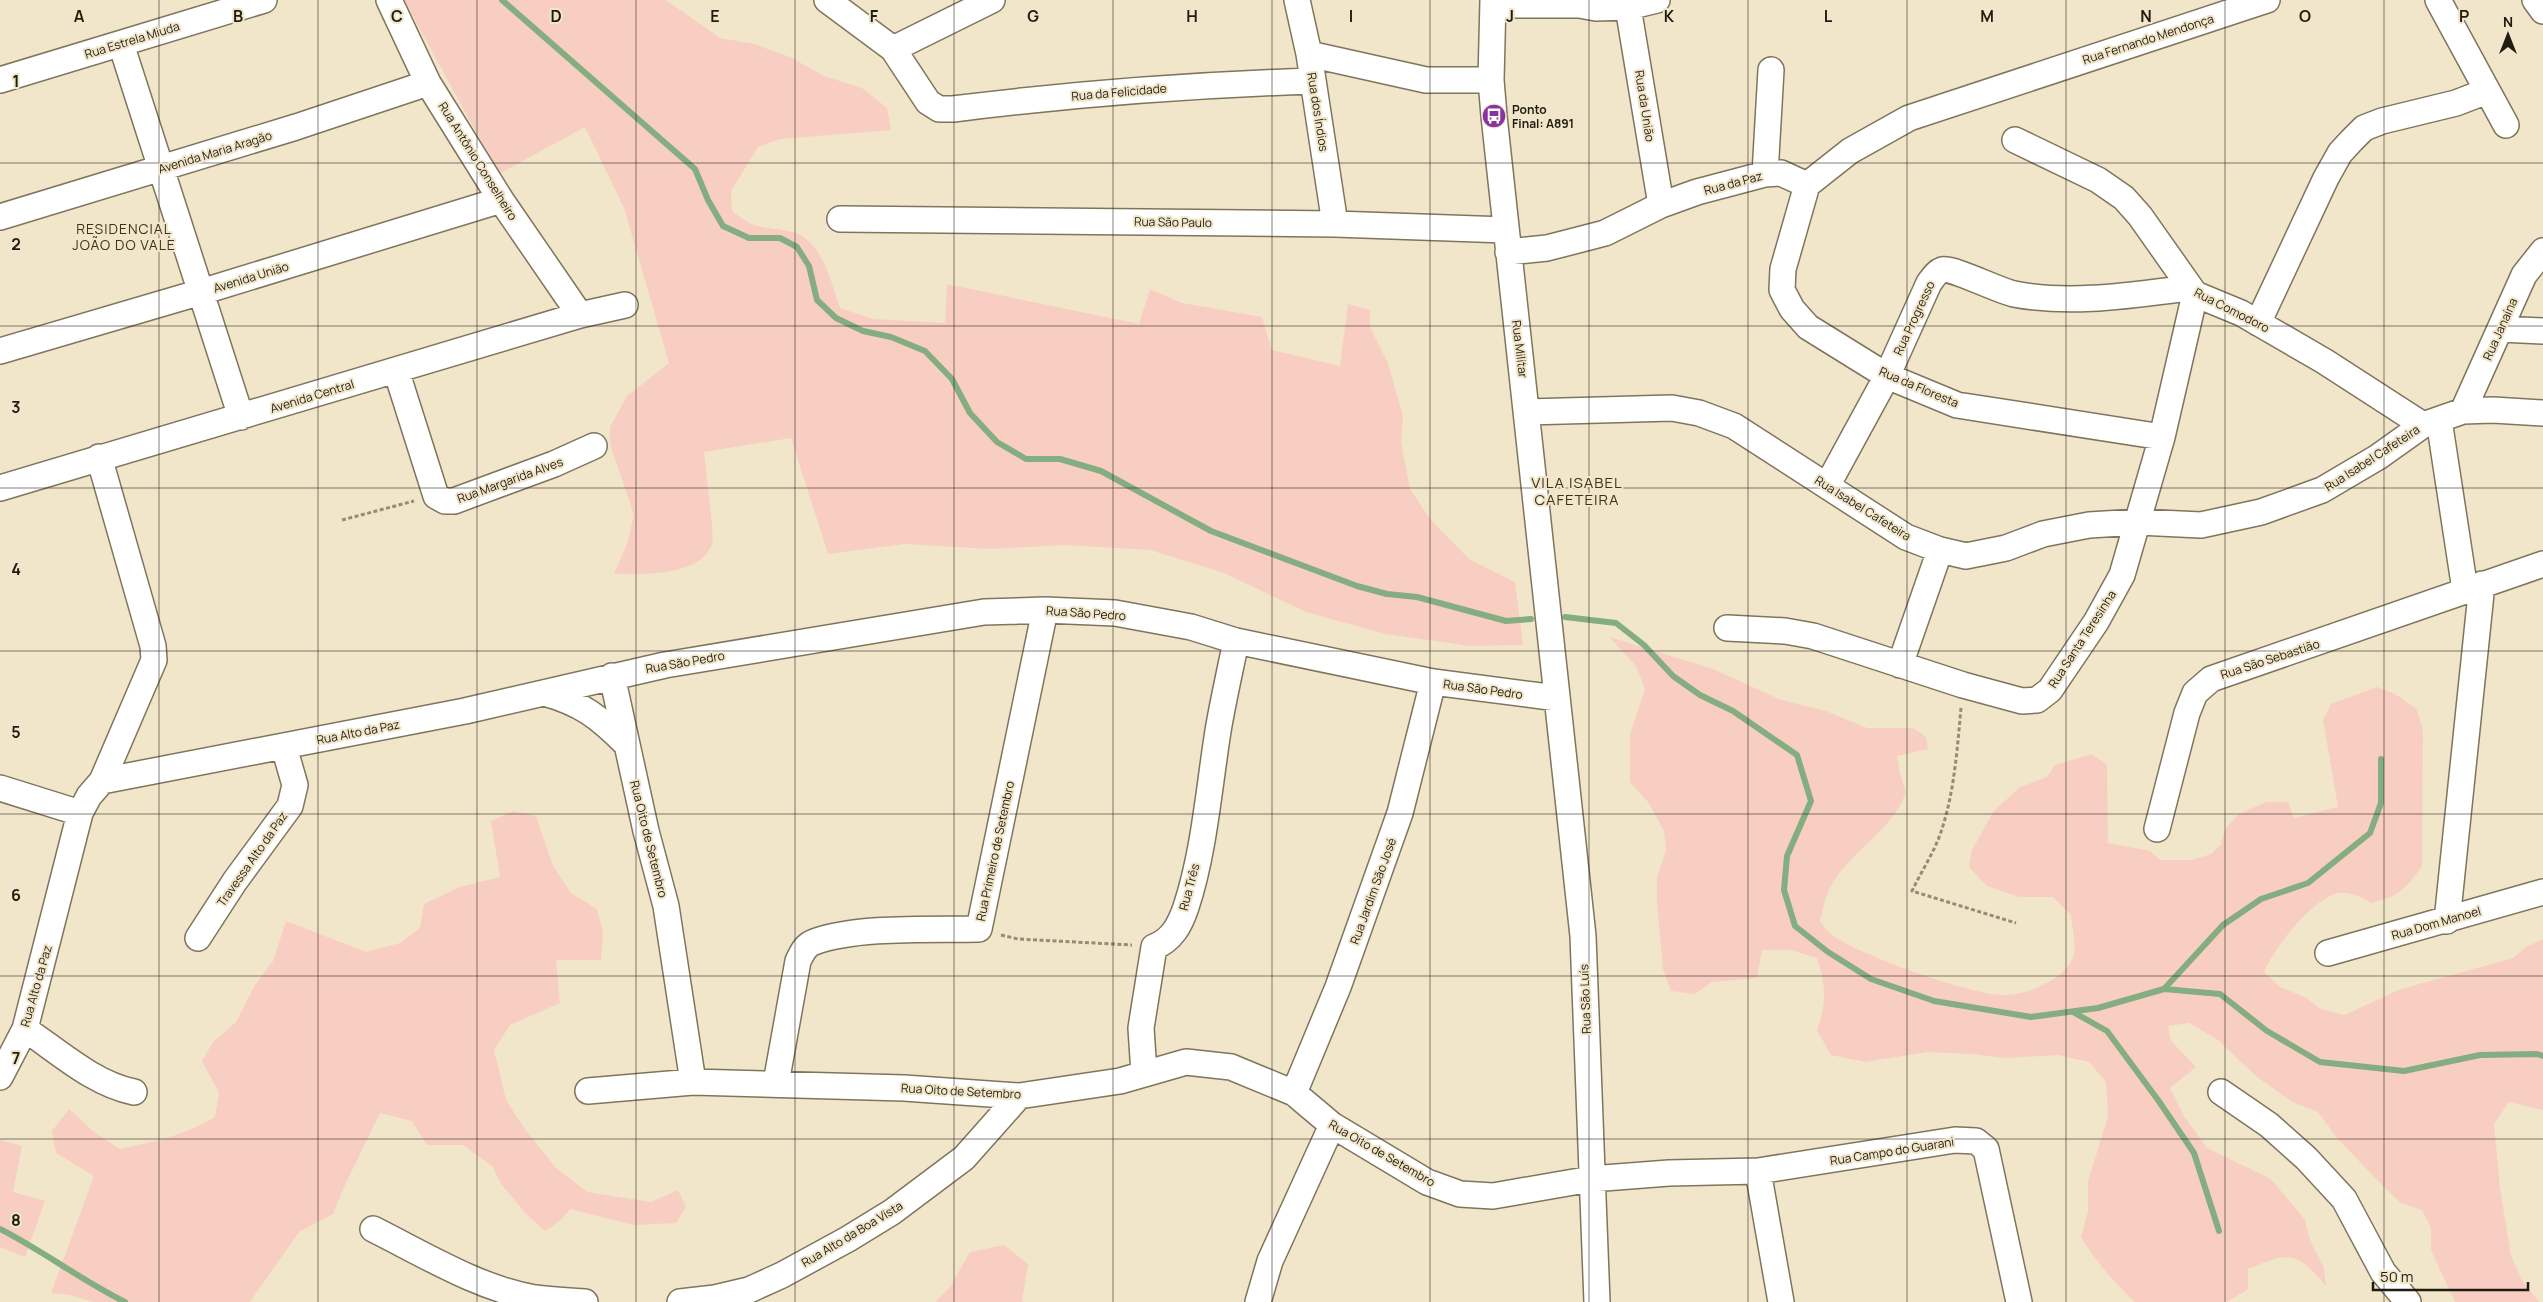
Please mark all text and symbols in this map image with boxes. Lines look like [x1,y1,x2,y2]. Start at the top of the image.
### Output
text: A [74,5,85,27]
text: B [233,5,243,27]
text: C [391,5,403,27]
text: D [550,5,562,27]
text: E [710,5,720,27]
text: F [870,5,879,27]
text: G [1027,5,1039,27]
text: H [1186,5,1198,27]
text: I [1349,5,1353,27]
text: J [1506,5,1514,27]
text: K [1664,5,1675,27]
text: L [1824,5,1833,27]
text: M [1980,5,1994,27]
text: N [2140,5,2152,27]
text: O [2299,5,2311,27]
text: P [2459,5,2469,27]
street label: Rua Fernando Mendonça [2080,10,2216,68]
north arrow [2483,10,2533,60]
text: N [2503,12,2513,31]
street label: Rua Estrela Miuda [82,17,182,63]
street label: Rua da União [1631,69,1659,143]
text: 1 [12,70,20,92]
street label: Rua dos Índios [1303,71,1333,153]
street label: Rua da Felicidade [1071,79,1167,105]
street label: Rua Antônio Conselheiro [435,99,521,223]
place label: Ponto Final: A891 [1512,101,1574,132]
bus stop icon: Ponto Final: A891 [1481,103,1507,129]
street label: Avenida Maria Aragão [156,127,274,177]
street label: Rua da Paz [1702,167,1764,199]
street label: Rua São Paulo [1134,213,1212,231]
district label: RESIDENCIAL JOÃO DO VALE [72,219,176,254]
text: 2 [11,233,21,255]
street label: Avenida União [211,257,291,297]
street label: Rua Progresso [1889,278,1939,358]
street label: Rua Comodoro [2192,284,2272,336]
street label: Rua Janaína [2479,295,2521,363]
street label: Rua Militar [1508,319,1532,380]
street label: Rua da Floresta [1877,363,1961,411]
street label: Avenida Central [268,375,356,417]
text: 3 [11,396,21,418]
street label: Rua Isabel Cafeteira [2321,421,2423,495]
street label: Rua Margarida Alves [455,453,565,507]
district label: VILA ISABEL CAFETEIRA [1531,472,1623,510]
street label: Rua Isabel Cafeteira [1812,472,1914,544]
text: 4 [11,558,21,580]
street label: Rua Santa Teresinha [2044,587,2120,691]
street label: Rua São Pedro [1046,602,1126,624]
street label: Rua São Sebastião [2218,635,2322,683]
street label: Rua São Pedro [644,647,726,677]
street label: Rua São Pedro [1442,675,1524,703]
street label: Rua Alto da Paz [315,716,401,748]
text: 5 [11,721,21,743]
street label: Rua Oito de Setembro [626,779,672,899]
street label: Rua Primeiro de Setembro [972,779,1018,923]
street label: Travessa Alto da Paz [213,808,291,910]
street label: Rua Jardim São José [1346,835,1400,947]
street label: Rua Três [1175,862,1203,912]
text: 6 [11,884,21,906]
street label: Rua Dom Manoel [2389,902,2483,944]
street label: Rua Alto da Paz [16,943,56,1029]
street label: Rua São Luís [1575,964,1595,1034]
text: 7 [12,1047,20,1069]
street label: Rua Oito de Setembro [901,1079,1021,1103]
street label: Rua Oito de Setembro [1326,1116,1438,1190]
street label: Rua Campo do Guarani [1829,1133,1955,1169]
street label: Rua Alto da Boa Vista [798,1197,906,1271]
text: 8 [11,1209,21,1231]
scale bar [2373,1260,2528,1292]
text: 50 m [2380,1266,2414,1287]

